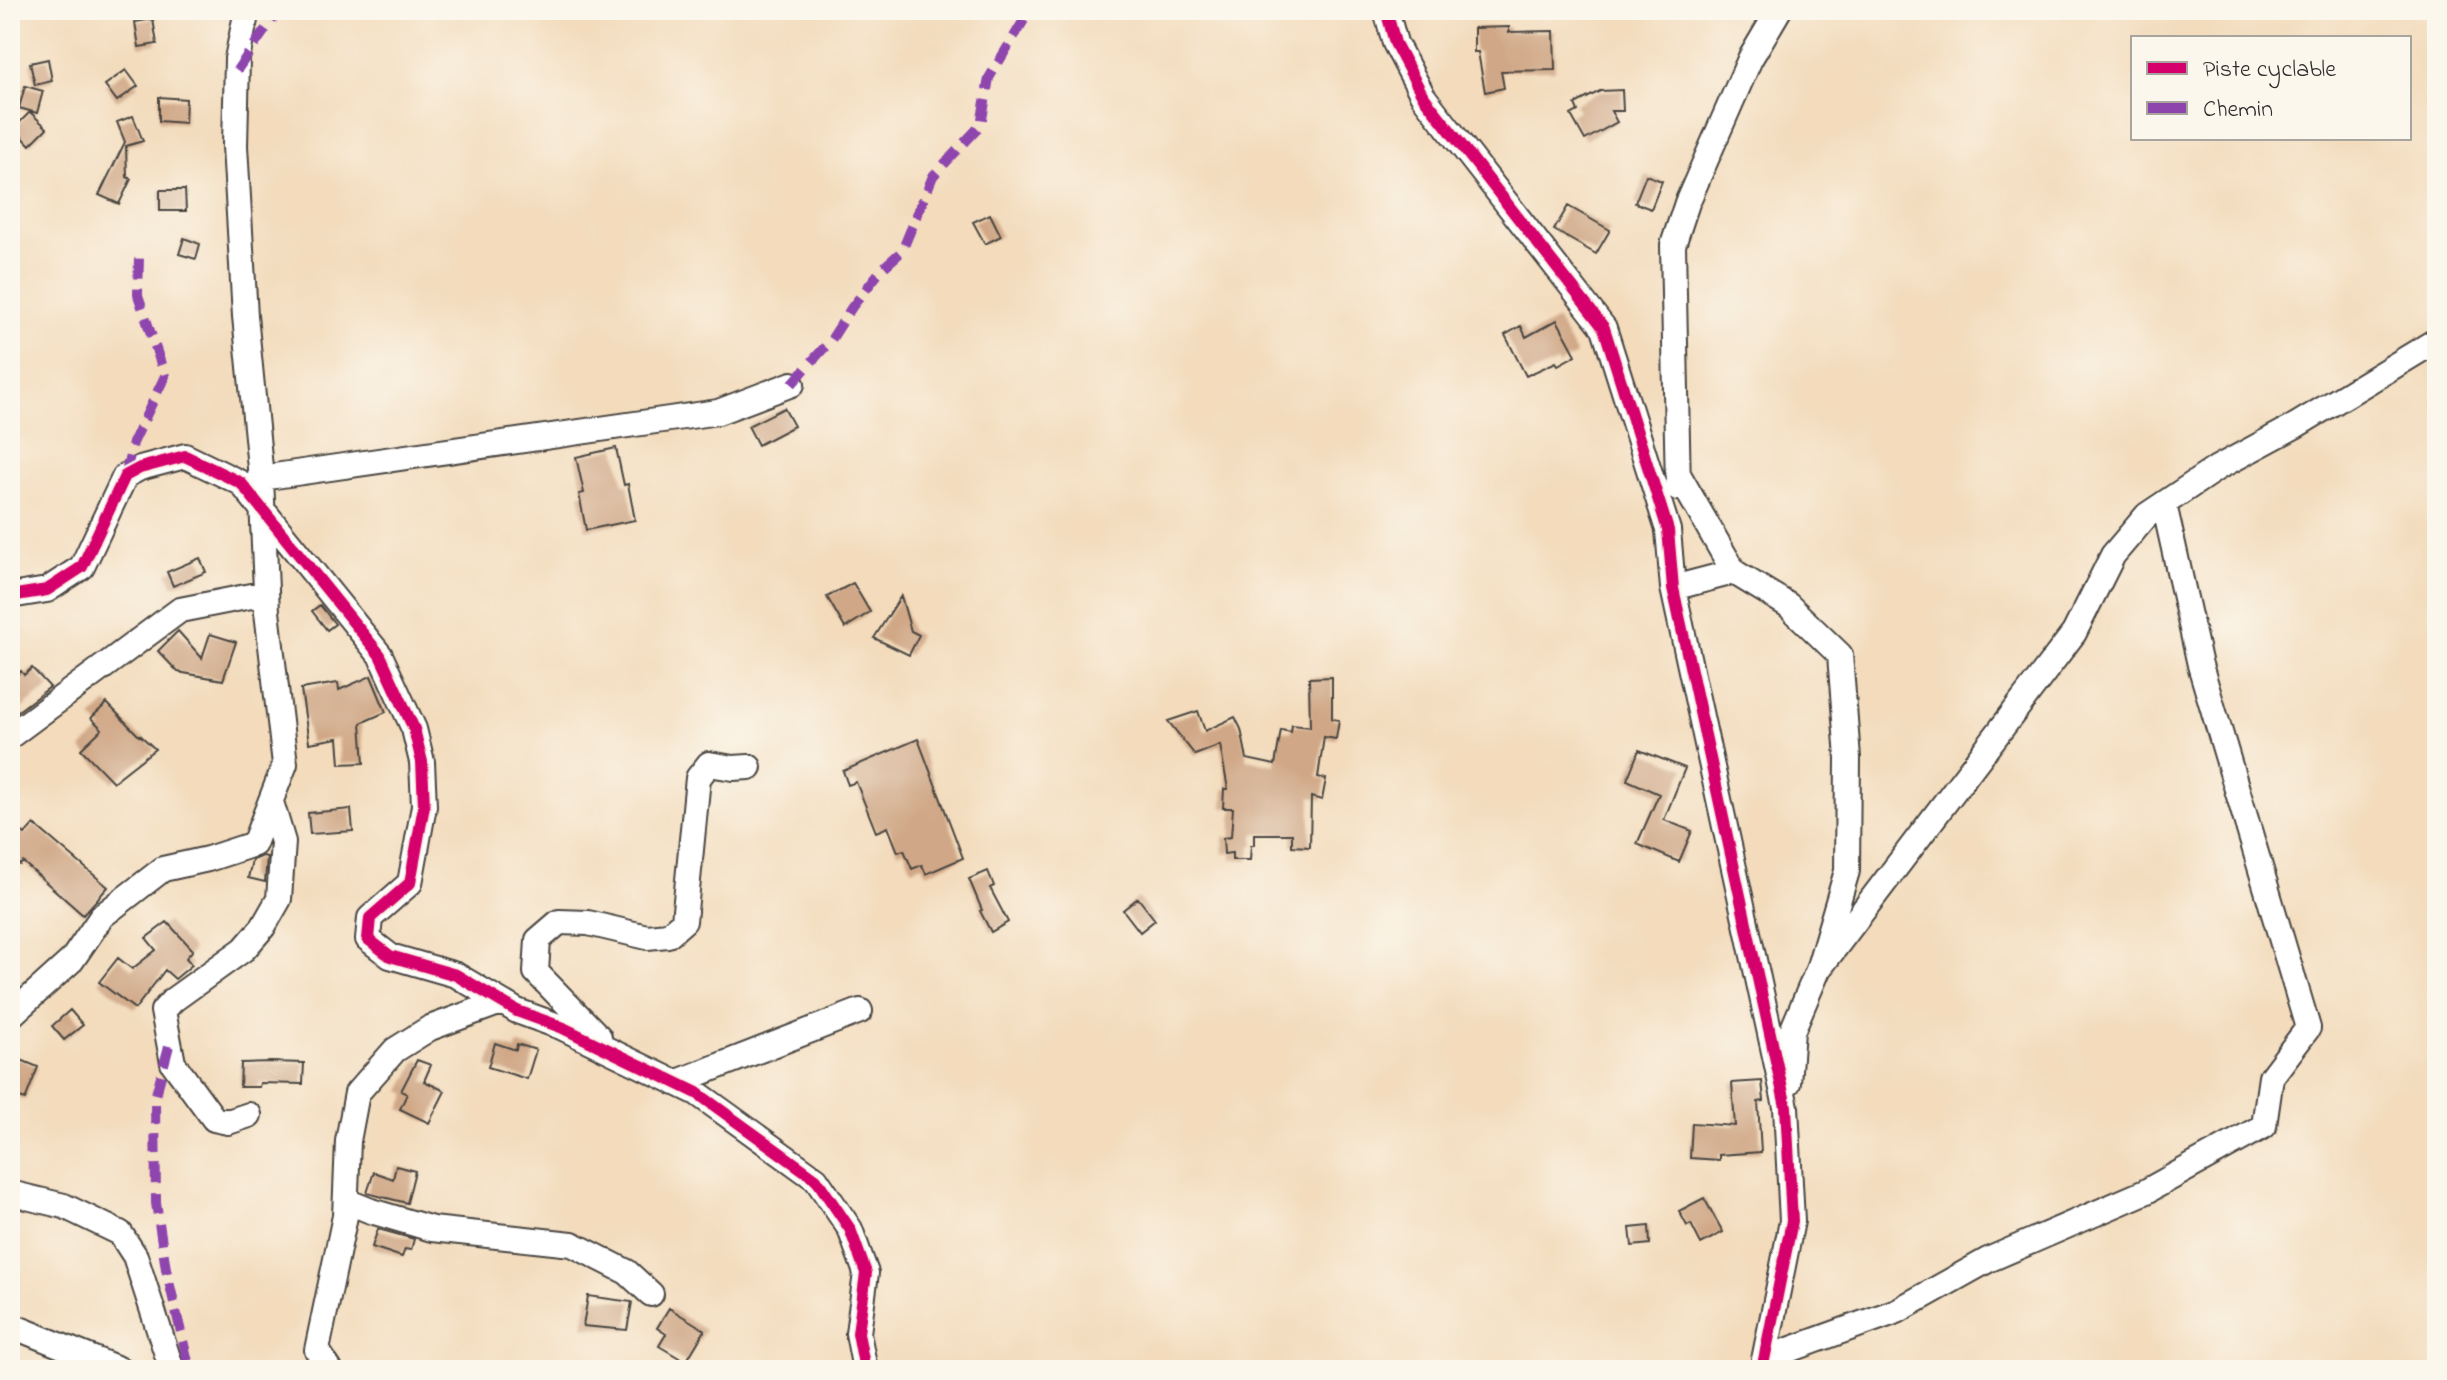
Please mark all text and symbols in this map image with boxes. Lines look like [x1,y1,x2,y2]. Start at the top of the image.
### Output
legend [2131,36,2411,140]
text: Piste cyclable [2203,53,2336,89]
text: Chemin [2203,93,2273,128]

